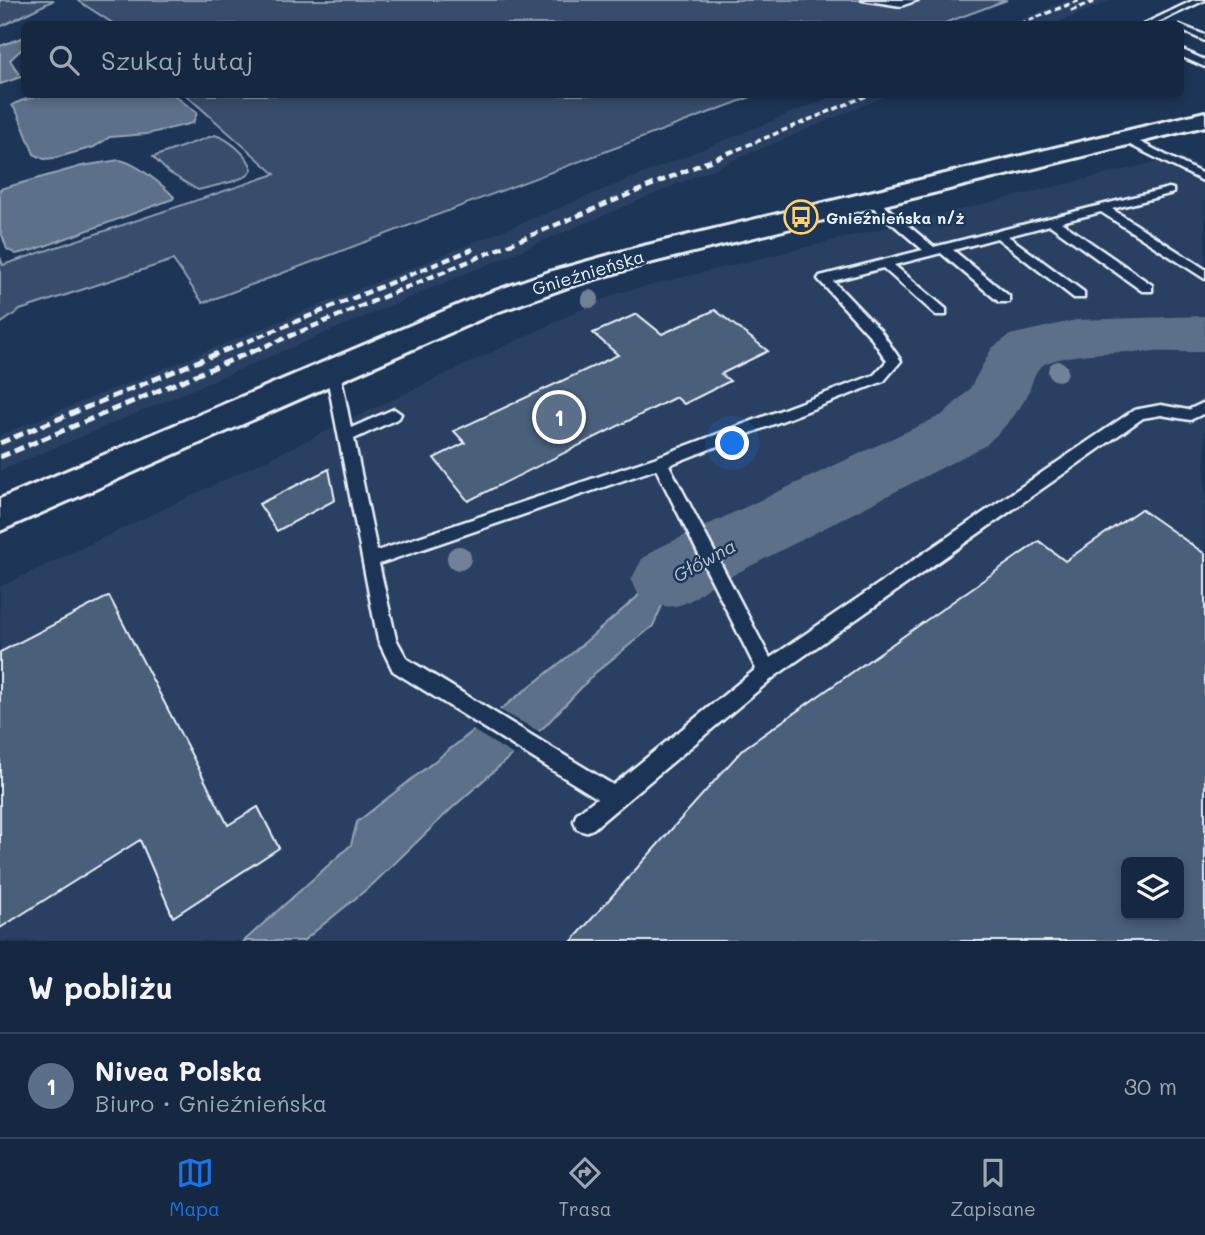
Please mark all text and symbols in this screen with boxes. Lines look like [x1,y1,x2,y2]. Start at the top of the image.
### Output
search box [21,21,1184,98]
icon: search [45,41,83,79]
text: Szukaj tutaj [101,43,253,77]
bus stop icon: Gnieźnieńska n/ż [782,198,820,236]
place label: Gnieźnieńska n/ż [826,207,965,228]
street label: Gnieźnieńska [529,244,647,300]
pin: 1 [536,391,582,443]
your location [715,426,749,460]
water label: Główna [668,532,740,588]
map controls [1121,857,1184,920]
button: layers [1121,857,1184,920]
text: W pobliżu [28,967,173,1007]
text: Nivea Polska [95,1054,262,1088]
text: 1 [46,1071,56,1101]
text: 30 m [1124,1071,1177,1101]
text: Biuro · Gnieźnieńska [95,1088,327,1118]
tab: Mapa [169,1154,220,1221]
tab: Trasa [558,1154,612,1221]
tab: Zapisane [950,1154,1036,1221]

